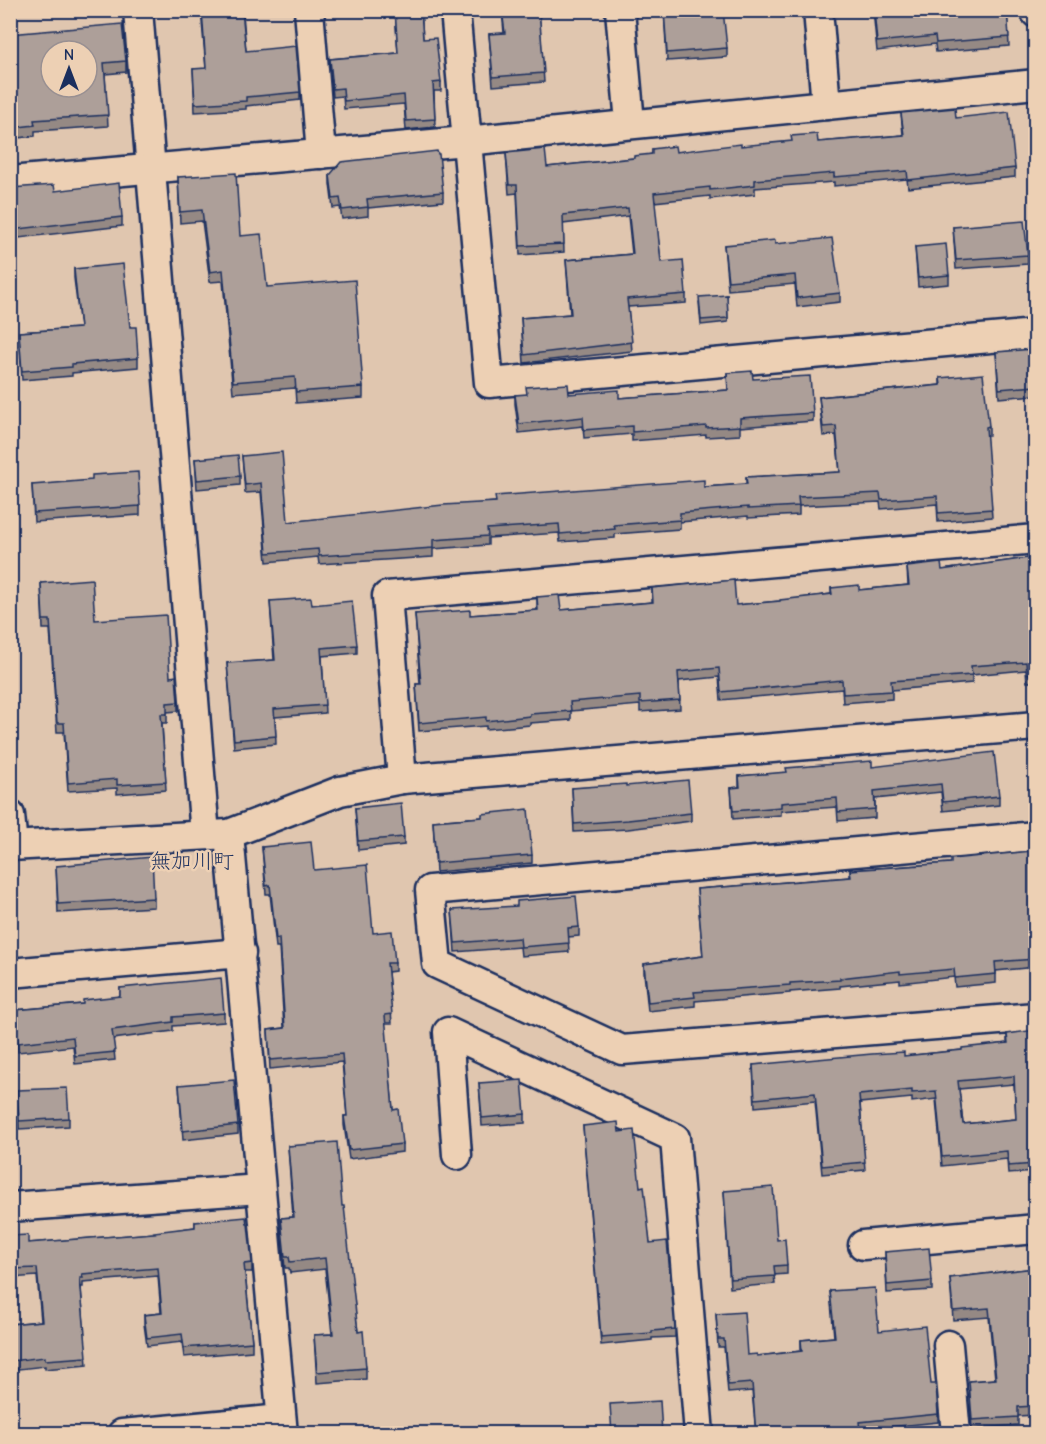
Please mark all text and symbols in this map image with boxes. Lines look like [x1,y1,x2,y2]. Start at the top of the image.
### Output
north arrow [39,39,99,99]
text: N [64,46,74,64]
district label: 無加川町 [150,849,234,873]

